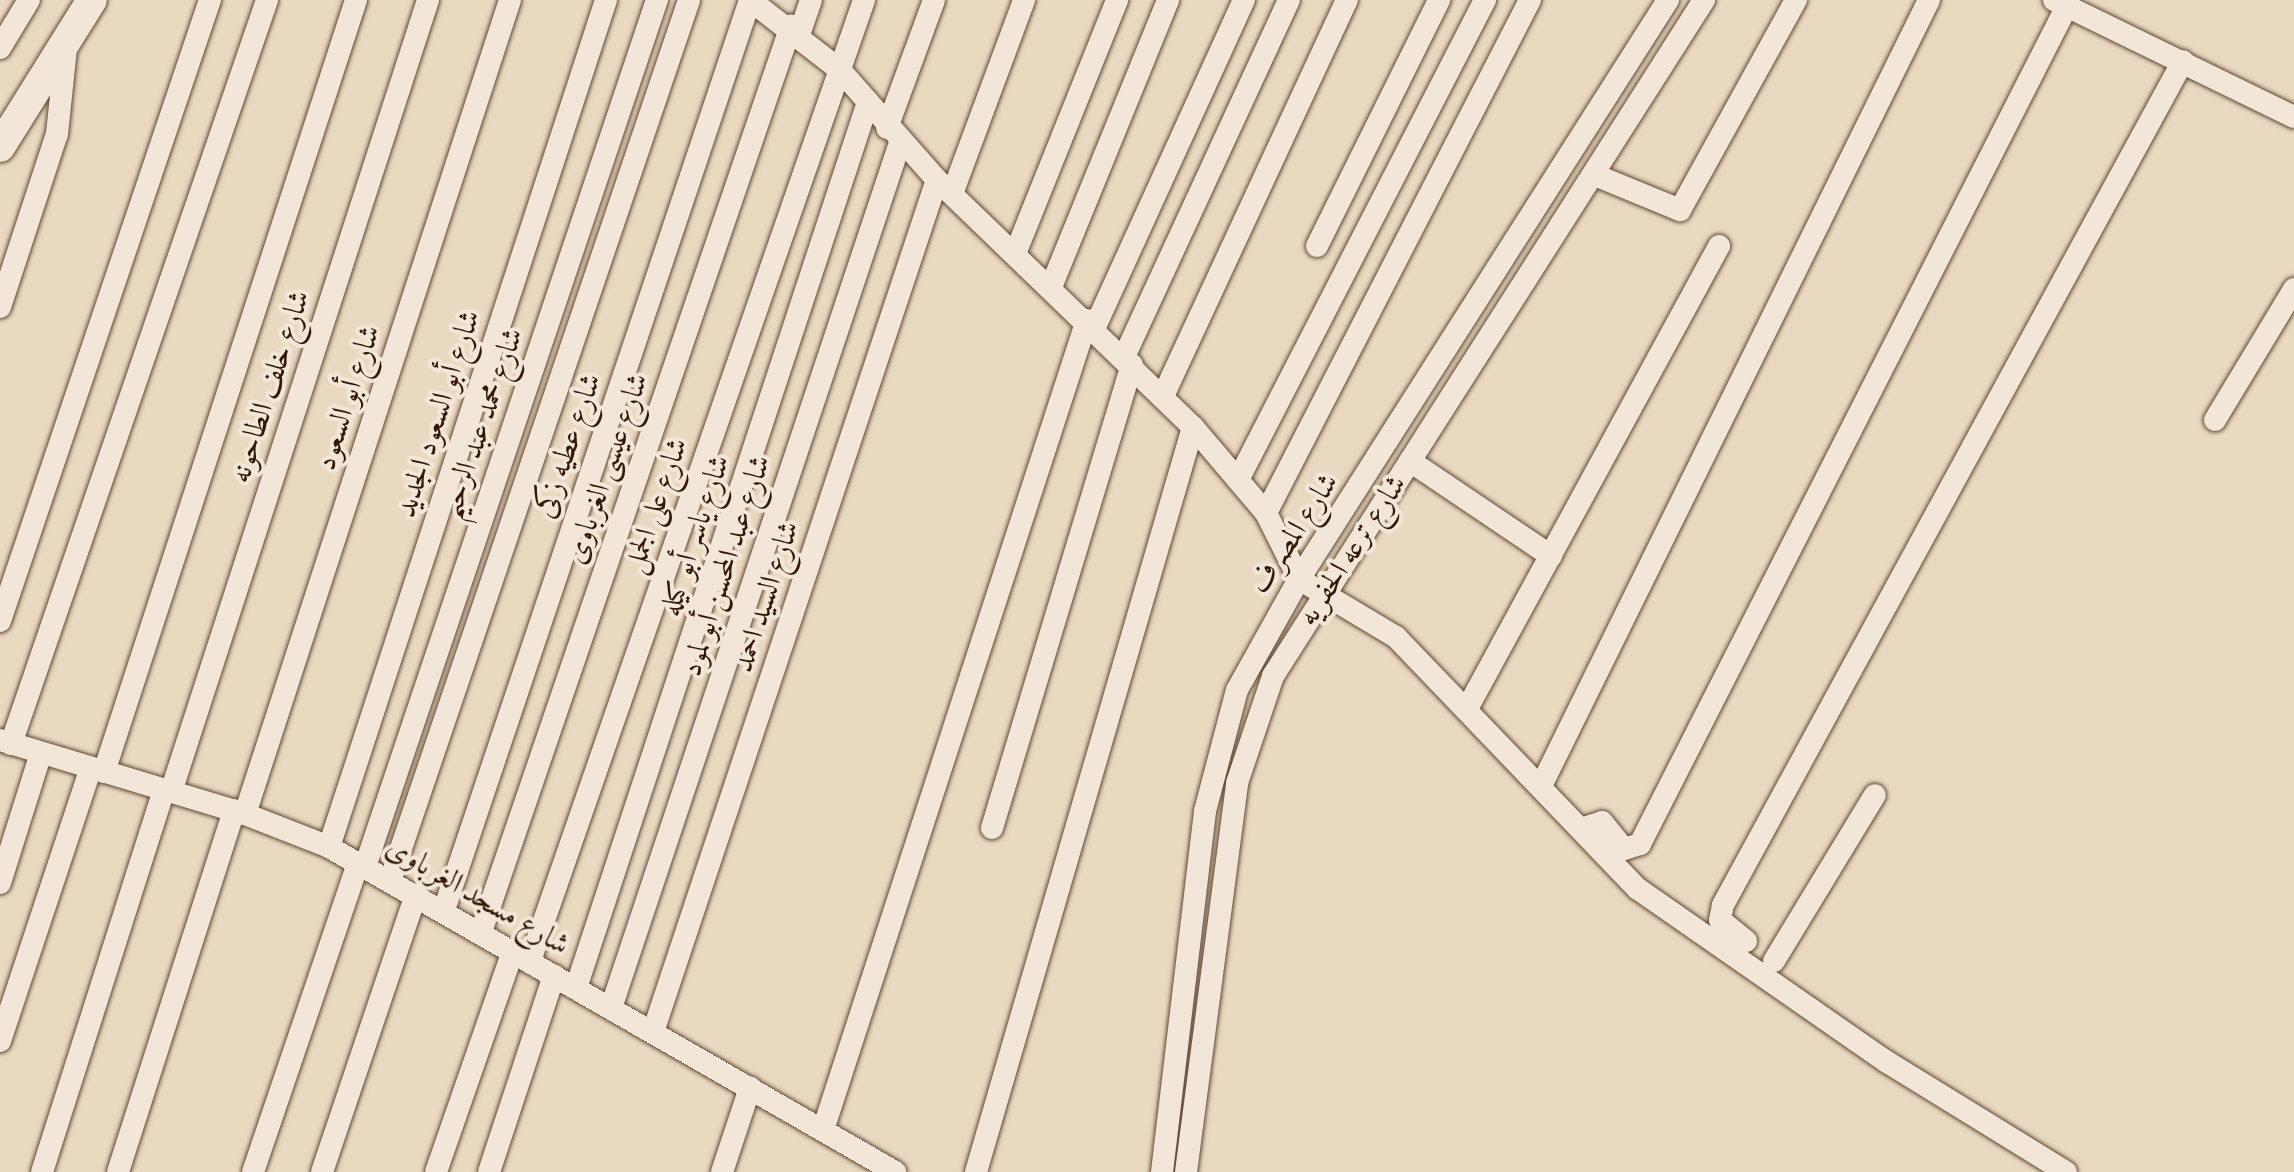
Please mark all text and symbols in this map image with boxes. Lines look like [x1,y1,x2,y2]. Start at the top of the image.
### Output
street label: شارع خلف الطاحونه [223,286,319,488]
street label: شارع أبو السعود الجديد [389,306,489,522]
street label: شارع أبو السعود [309,321,389,475]
street label: شارع محمد عبد الرحيم [433,324,533,524]
street label: شارع عطيه زكى [527,369,611,523]
street label: شارع عيسى الغرباوى [559,369,657,569]
street label: شارع على الجمل [617,433,697,579]
street label: شارع ياسر أبو كيله [653,451,739,621]
street label: شارع عبد المحسن أبو لمود [674,451,780,681]
street label: شارع المصرف [1243,467,1347,601]
street label: شارع ترعه الحفريه [1291,469,1415,633]
street label: شارع السيد احمد [726,517,808,677]
street label: شارع مسجد الغرباوى [379,830,575,964]

